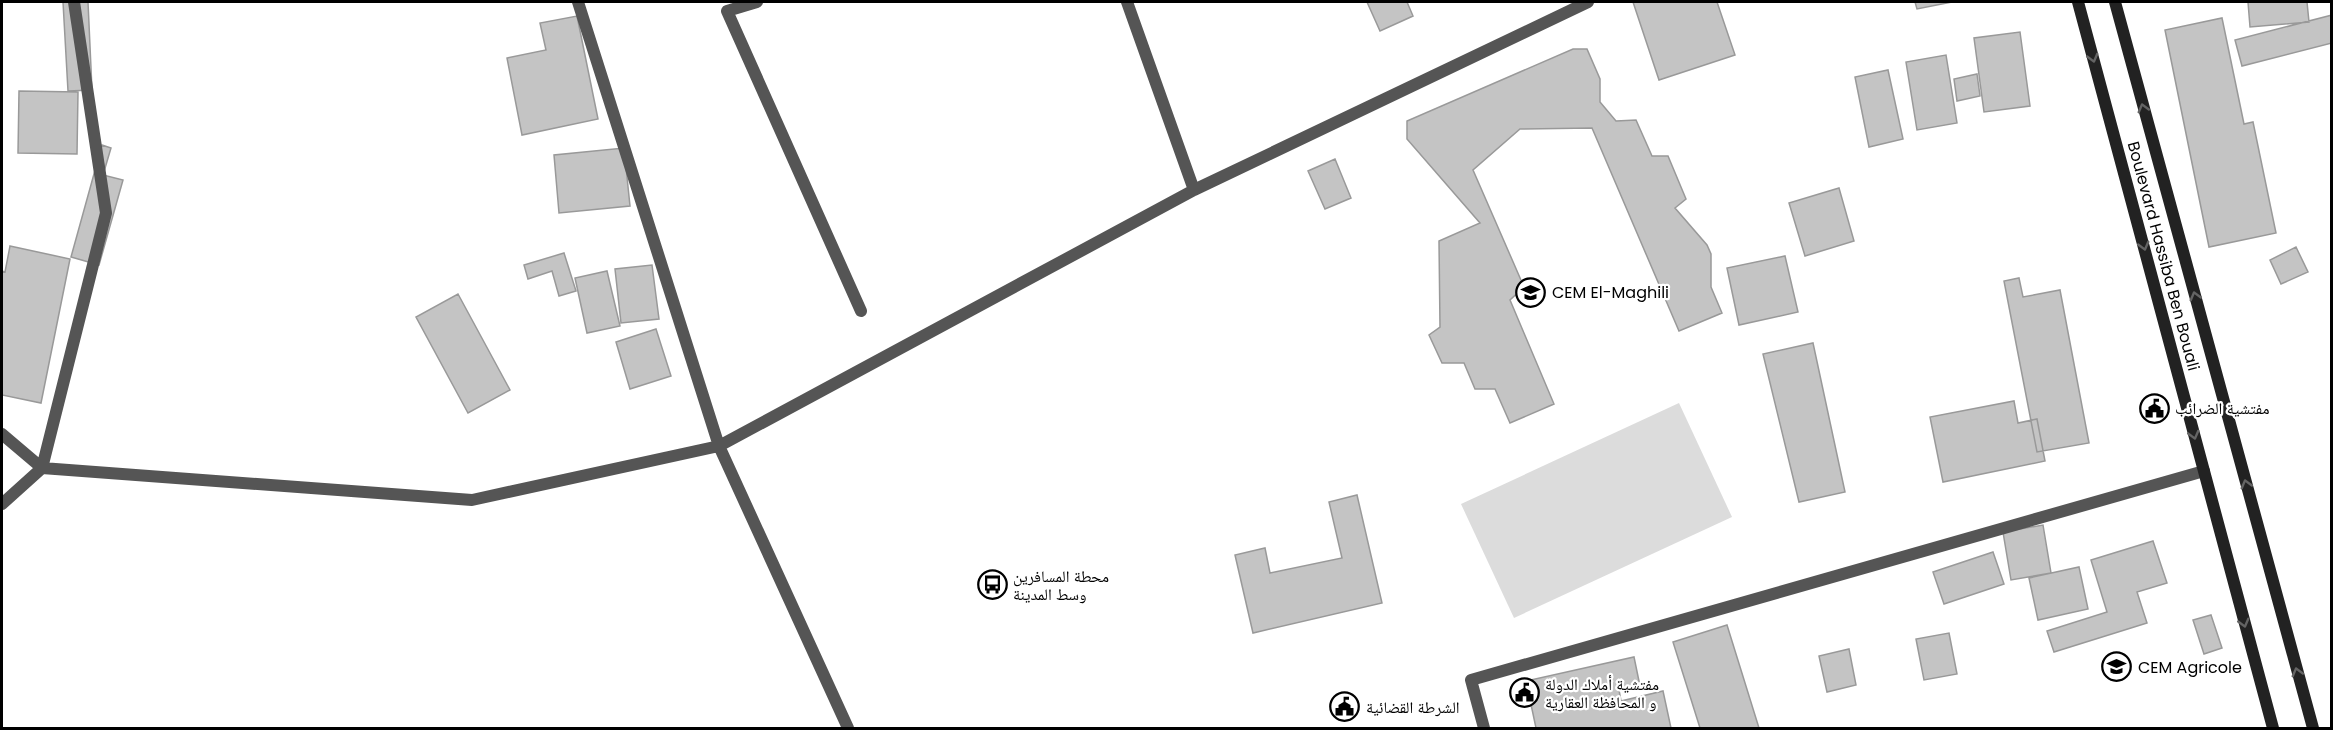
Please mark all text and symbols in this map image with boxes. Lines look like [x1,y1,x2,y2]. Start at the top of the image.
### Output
one-way arrow [2086,53,2099,63]
one-way arrow [2138,103,2151,113]
street label: Boulevard Hassiba Ben Bouali [2122,139,2205,373]
one-way arrow [2136,241,2149,251]
school or university icon: CEM El-Maghili [1515,276,1547,308]
place label: CEM El-Maghili [1552,281,1669,304]
one-way arrow [2189,291,2202,301]
public building icon: مفتشية الضرائب [2138,392,2170,424]
place label: مفتشية الضرائب [2175,397,2270,420]
one-way arrow [2187,429,2199,440]
one-way arrow [2241,479,2253,490]
place label: محطة المسافرين وسط المدينة [1013,565,1109,606]
bus stop icon: محطة المسافرين وسط المدينة [976,569,1008,601]
one-way arrow [2237,618,2250,628]
school or university icon: CEM Agricole [2101,651,2133,683]
place label: CEM Agricole [2138,656,2242,679]
one-way arrow [2292,667,2304,678]
place label: مفتشية أملاك الدولة و المحافظة العقارية [1545,673,1659,714]
public building icon: مفتشية أملاك الدولة و المحافظة العقارية [1508,677,1540,709]
public building icon: الشرطة القضائية [1329,691,1361,723]
place label: الشرطة القضائية [1366,696,1460,719]

